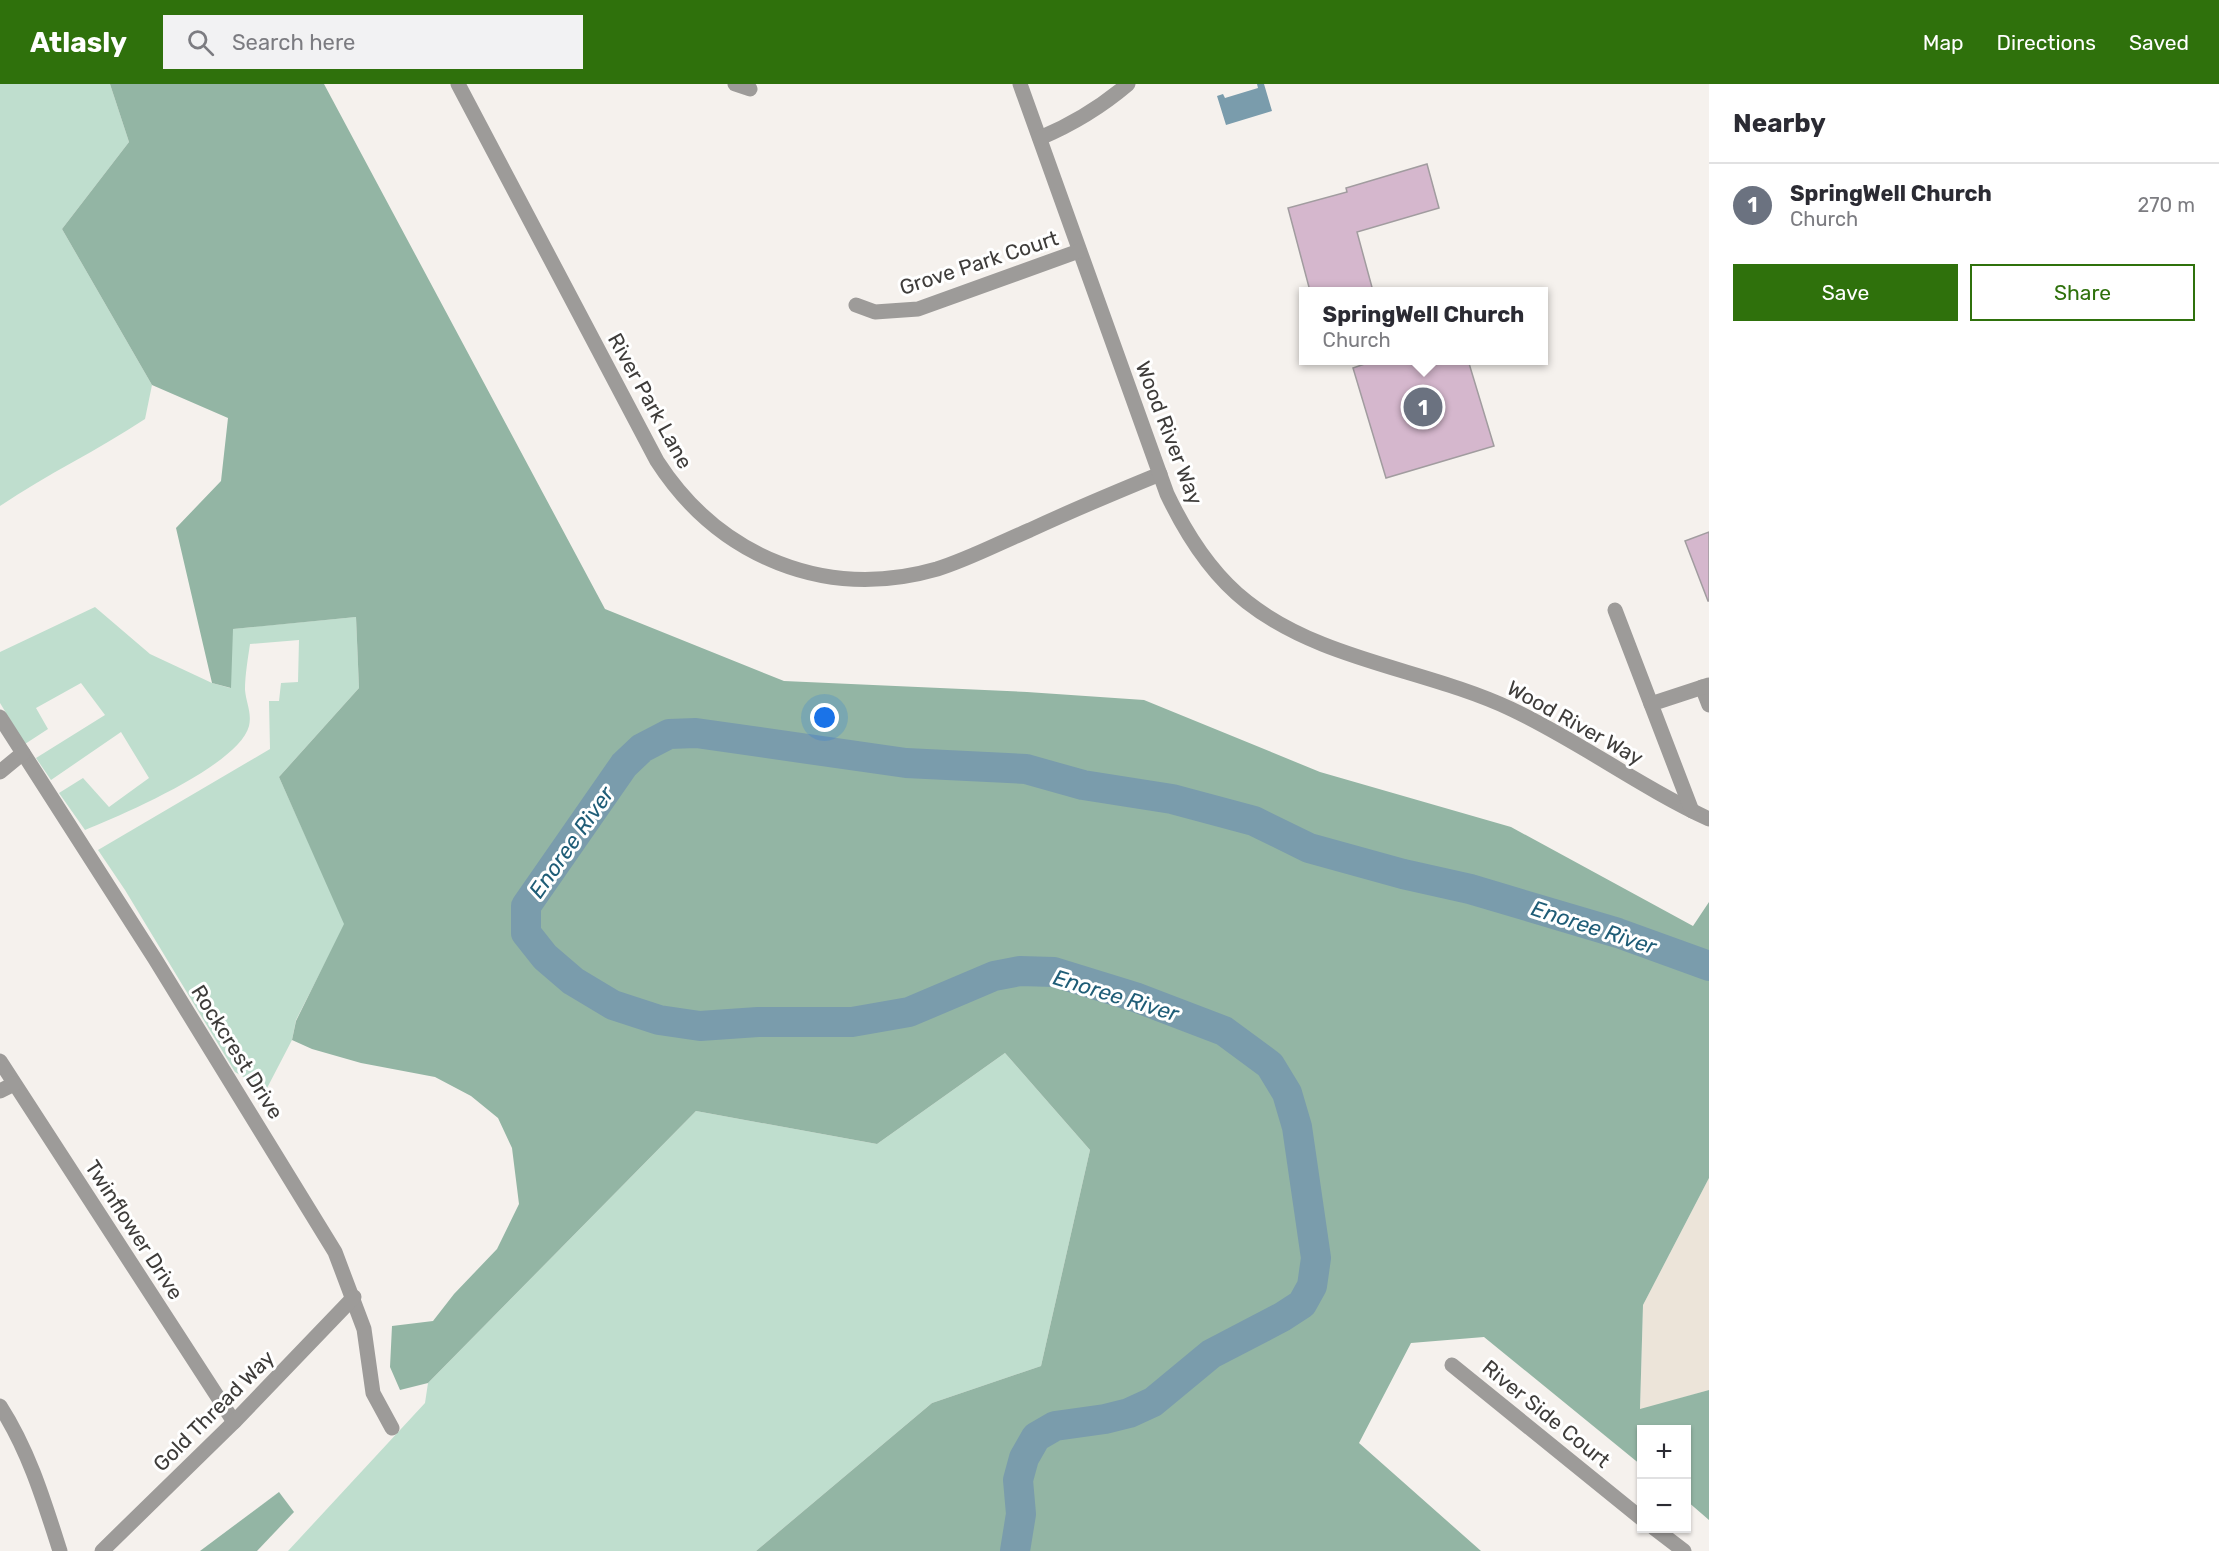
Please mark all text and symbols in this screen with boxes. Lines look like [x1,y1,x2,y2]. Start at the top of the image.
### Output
search box [163,15,583,69]
text: Atlasly [30,26,127,59]
icon: search [184,26,217,59]
text: Search here [232,29,355,56]
text: Map [1923,30,1964,55]
text: Directions [1997,30,2096,55]
text: Saved [2129,30,2189,55]
text: Nearby [1733,108,1826,139]
text: SpringWell Church [1790,180,1992,207]
text: 1 [1748,193,1757,217]
text: 270 m [2138,193,2195,217]
text: Church [1790,207,1858,231]
street label: Grove Park Court [896,225,1061,300]
button: Save [1733,264,1958,321]
button: Share [1970,264,2195,321]
popup [1299,287,1548,365]
text: SpringWell Church [1323,301,1524,328]
text: Church [1323,328,1391,352]
street label: River Park Lane [603,329,698,473]
street label: Wood River Way [1131,358,1208,508]
pin: 1 [1404,384,1442,430]
street label: Wood River Way [1503,675,1648,770]
your location [810,703,839,732]
water label: Enoree River [523,780,621,903]
water label: Enoree River [1528,895,1661,961]
water label: Enoree River [1050,964,1183,1028]
street label: Rockcrest Drive [186,980,289,1123]
street label: Twinflower Drive [80,1155,189,1304]
street label: Gold Thread Way [148,1345,280,1476]
street label: River Side Court [1477,1355,1615,1473]
map controls [1637,1425,1691,1533]
button: + [1637,1425,1691,1479]
button: − [1637,1479,1691,1533]

